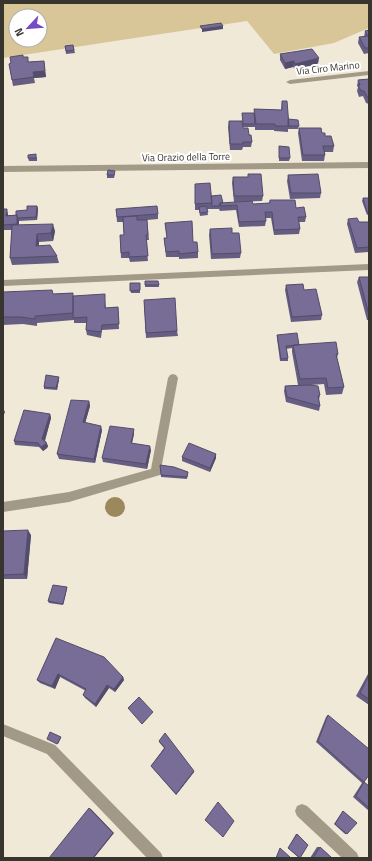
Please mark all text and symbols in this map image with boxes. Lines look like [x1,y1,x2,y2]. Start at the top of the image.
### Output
north arrow [8,8,48,48]
text: N [10,25,28,39]
street label: Via Ciro Marino [296,57,360,79]
street label: Via Orazio della Torre [142,149,230,165]

